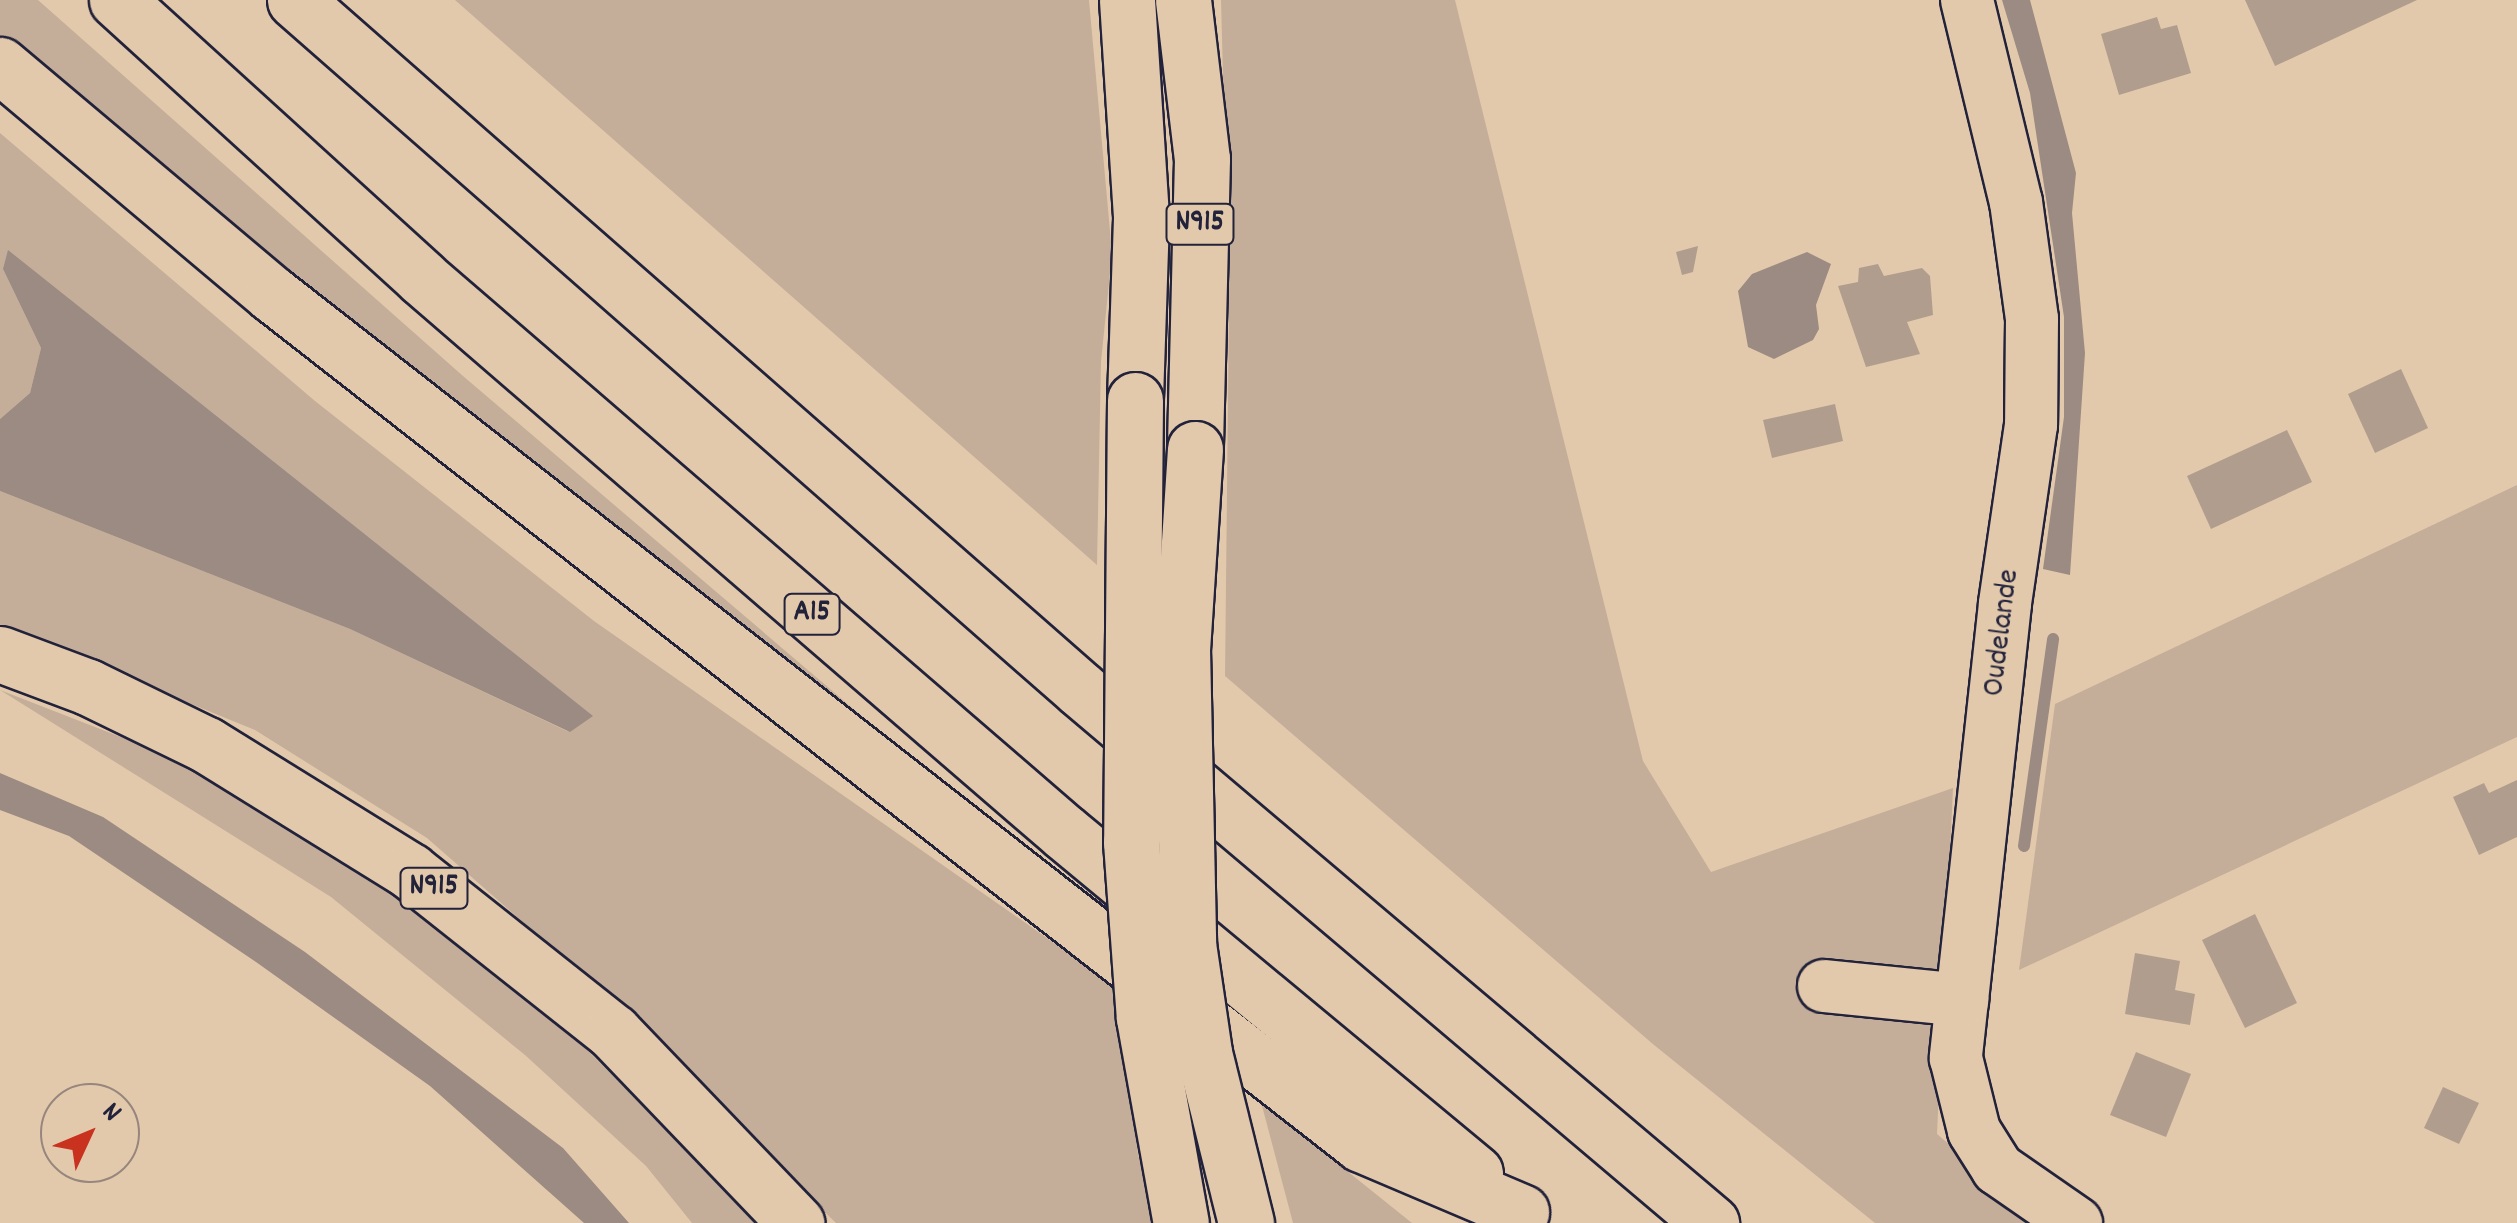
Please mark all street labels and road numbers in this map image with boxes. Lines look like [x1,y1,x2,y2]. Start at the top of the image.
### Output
road number: N915 [1165,199,1235,249]
street label: Oudelande [1976,567,2030,699]
road number: A15 [782,589,842,639]
road number: N915 [399,863,469,913]

